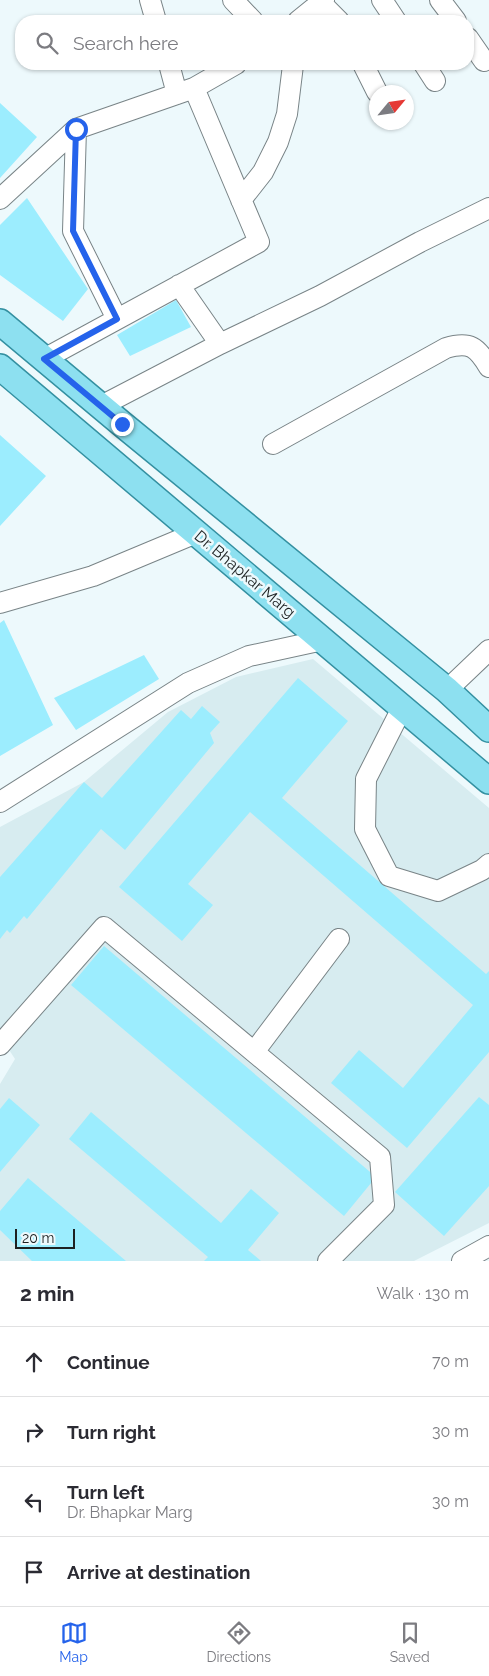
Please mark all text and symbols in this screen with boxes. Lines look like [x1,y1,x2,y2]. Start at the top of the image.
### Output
search box [15,15,474,70]
icon: search [33,29,61,57]
text: Search here [73,32,179,54]
north arrow [369,85,414,130]
route start [65,118,88,141]
route end [111,413,134,436]
street label: Dr. Bhapkar Marg [191,526,299,622]
scale bar [15,1226,75,1249]
text: 20 m [22,1230,54,1246]
text: 2 min [20,1281,74,1306]
text: Walk · 130 m [376,1284,469,1303]
icon: ahead [20,1348,48,1376]
text: Continue [67,1351,150,1373]
text: 70 m [432,1352,469,1371]
icon: right [20,1418,48,1446]
text: Turn right [67,1421,156,1443]
text: 30 m [432,1422,469,1441]
text: Turn left [67,1481,144,1503]
icon: left [20,1488,48,1516]
text: 30 m [432,1492,469,1511]
text: Dr. Bhapkar Marg [67,1503,193,1522]
icon: arrive [20,1558,48,1586]
text: Arrive at destination [67,1561,251,1583]
tab: Map [59,1619,88,1665]
tab: Directions [206,1619,271,1665]
tab: Saved [390,1619,430,1665]

